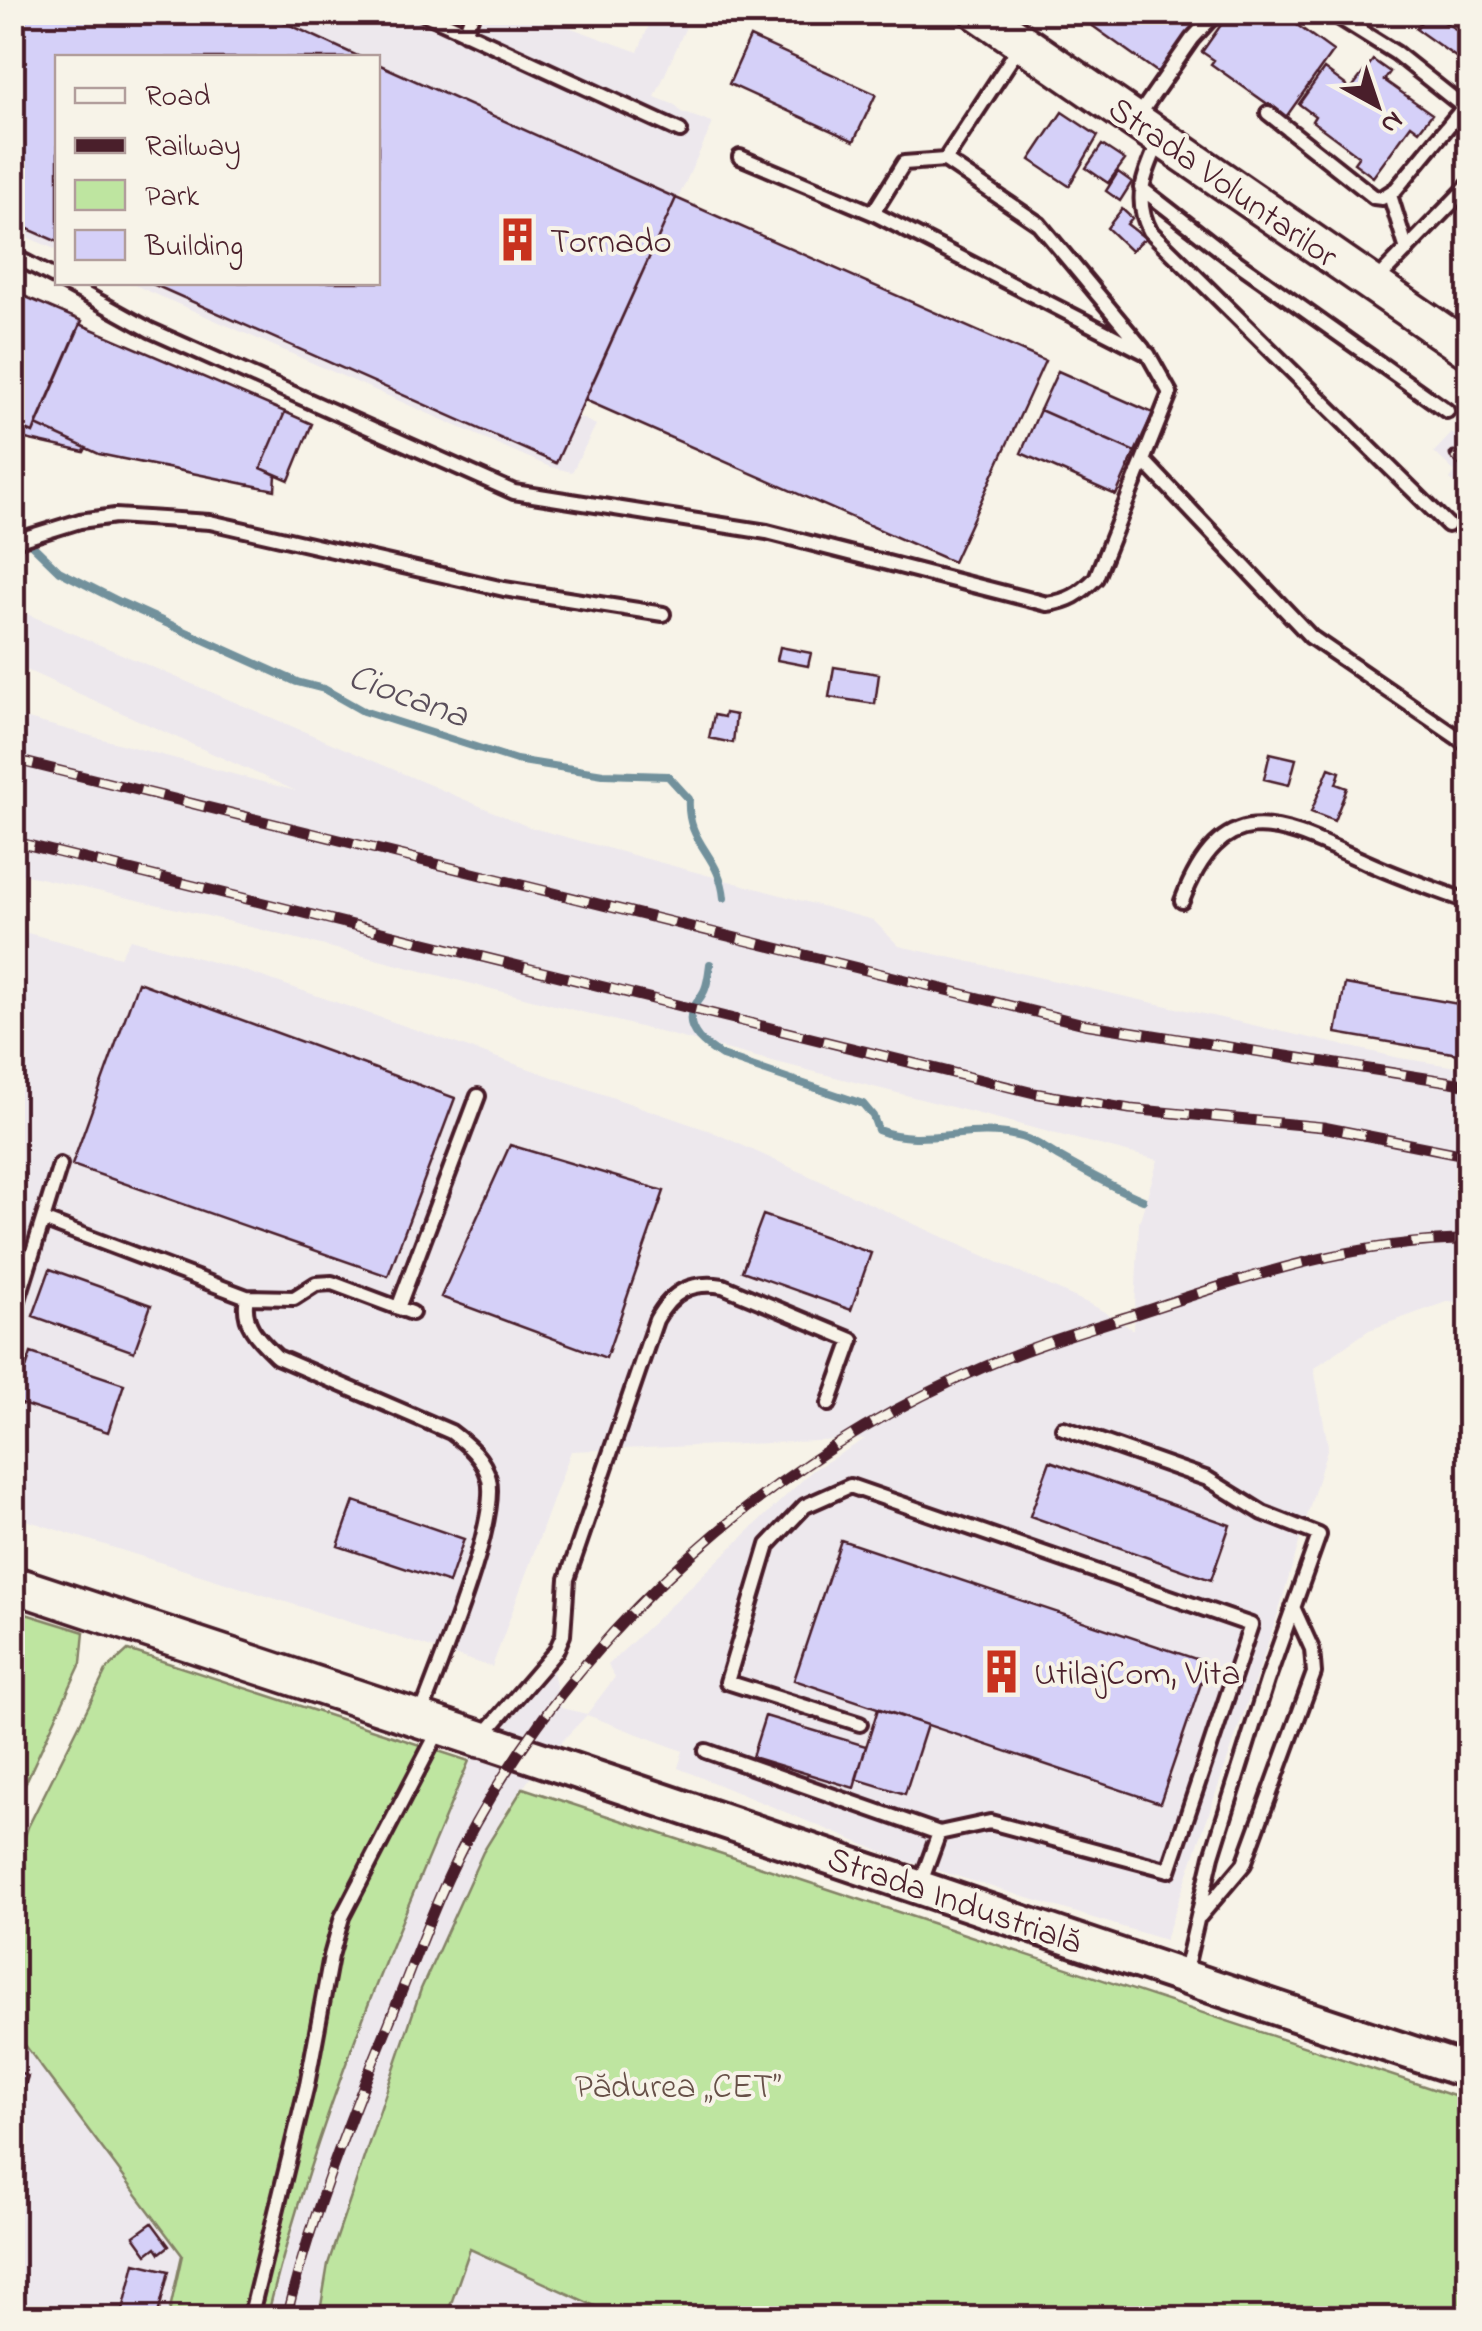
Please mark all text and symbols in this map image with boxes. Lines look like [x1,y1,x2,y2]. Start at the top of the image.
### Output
legend [55,55,380,285]
north arrow [1327,55,1427,155]
text: Road [145,76,210,120]
street label: Strada Voluntarilor [1096,85,1348,282]
text: N [1370,100,1411,143]
text: Railway [145,126,241,170]
text: Park [145,176,200,220]
building icon: Tornado [493,216,541,264]
place label: Tornado [550,218,672,269]
text: Building [144,226,243,270]
water label: Ciocana [340,650,476,745]
building icon: UtilajCom, Vita [977,1648,1025,1696]
place label: UtilajCom, Vita [1034,1650,1240,1701]
street label: Strada Industrială [820,1835,1088,1970]
park label: Pădurea „CET” [575,2063,781,2114]

